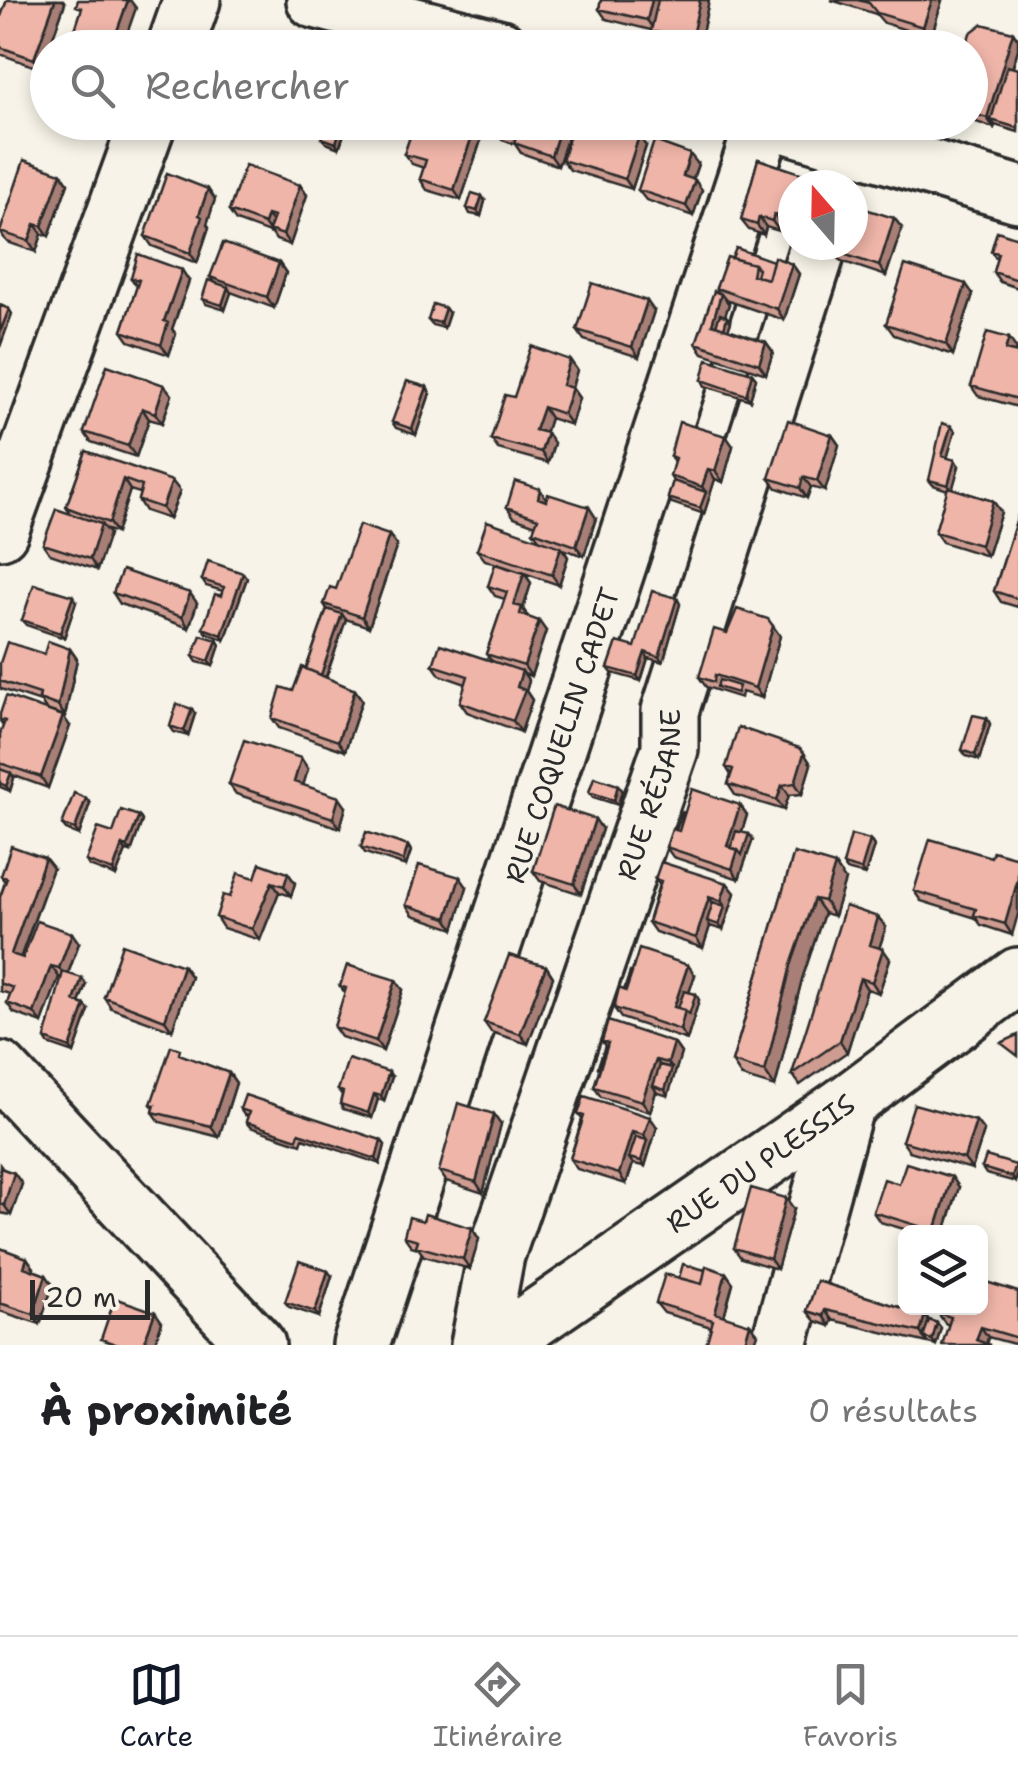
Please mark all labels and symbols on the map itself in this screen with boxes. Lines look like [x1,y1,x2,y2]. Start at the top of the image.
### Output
north arrow [778,170,868,260]
street label: RUE COQUELIN CADET [495,582,628,888]
street label: RUE RÉJANE [607,709,689,885]
street label: RUE DU PLESSIS [659,1085,862,1242]
scale bar [30,1275,150,1320]

